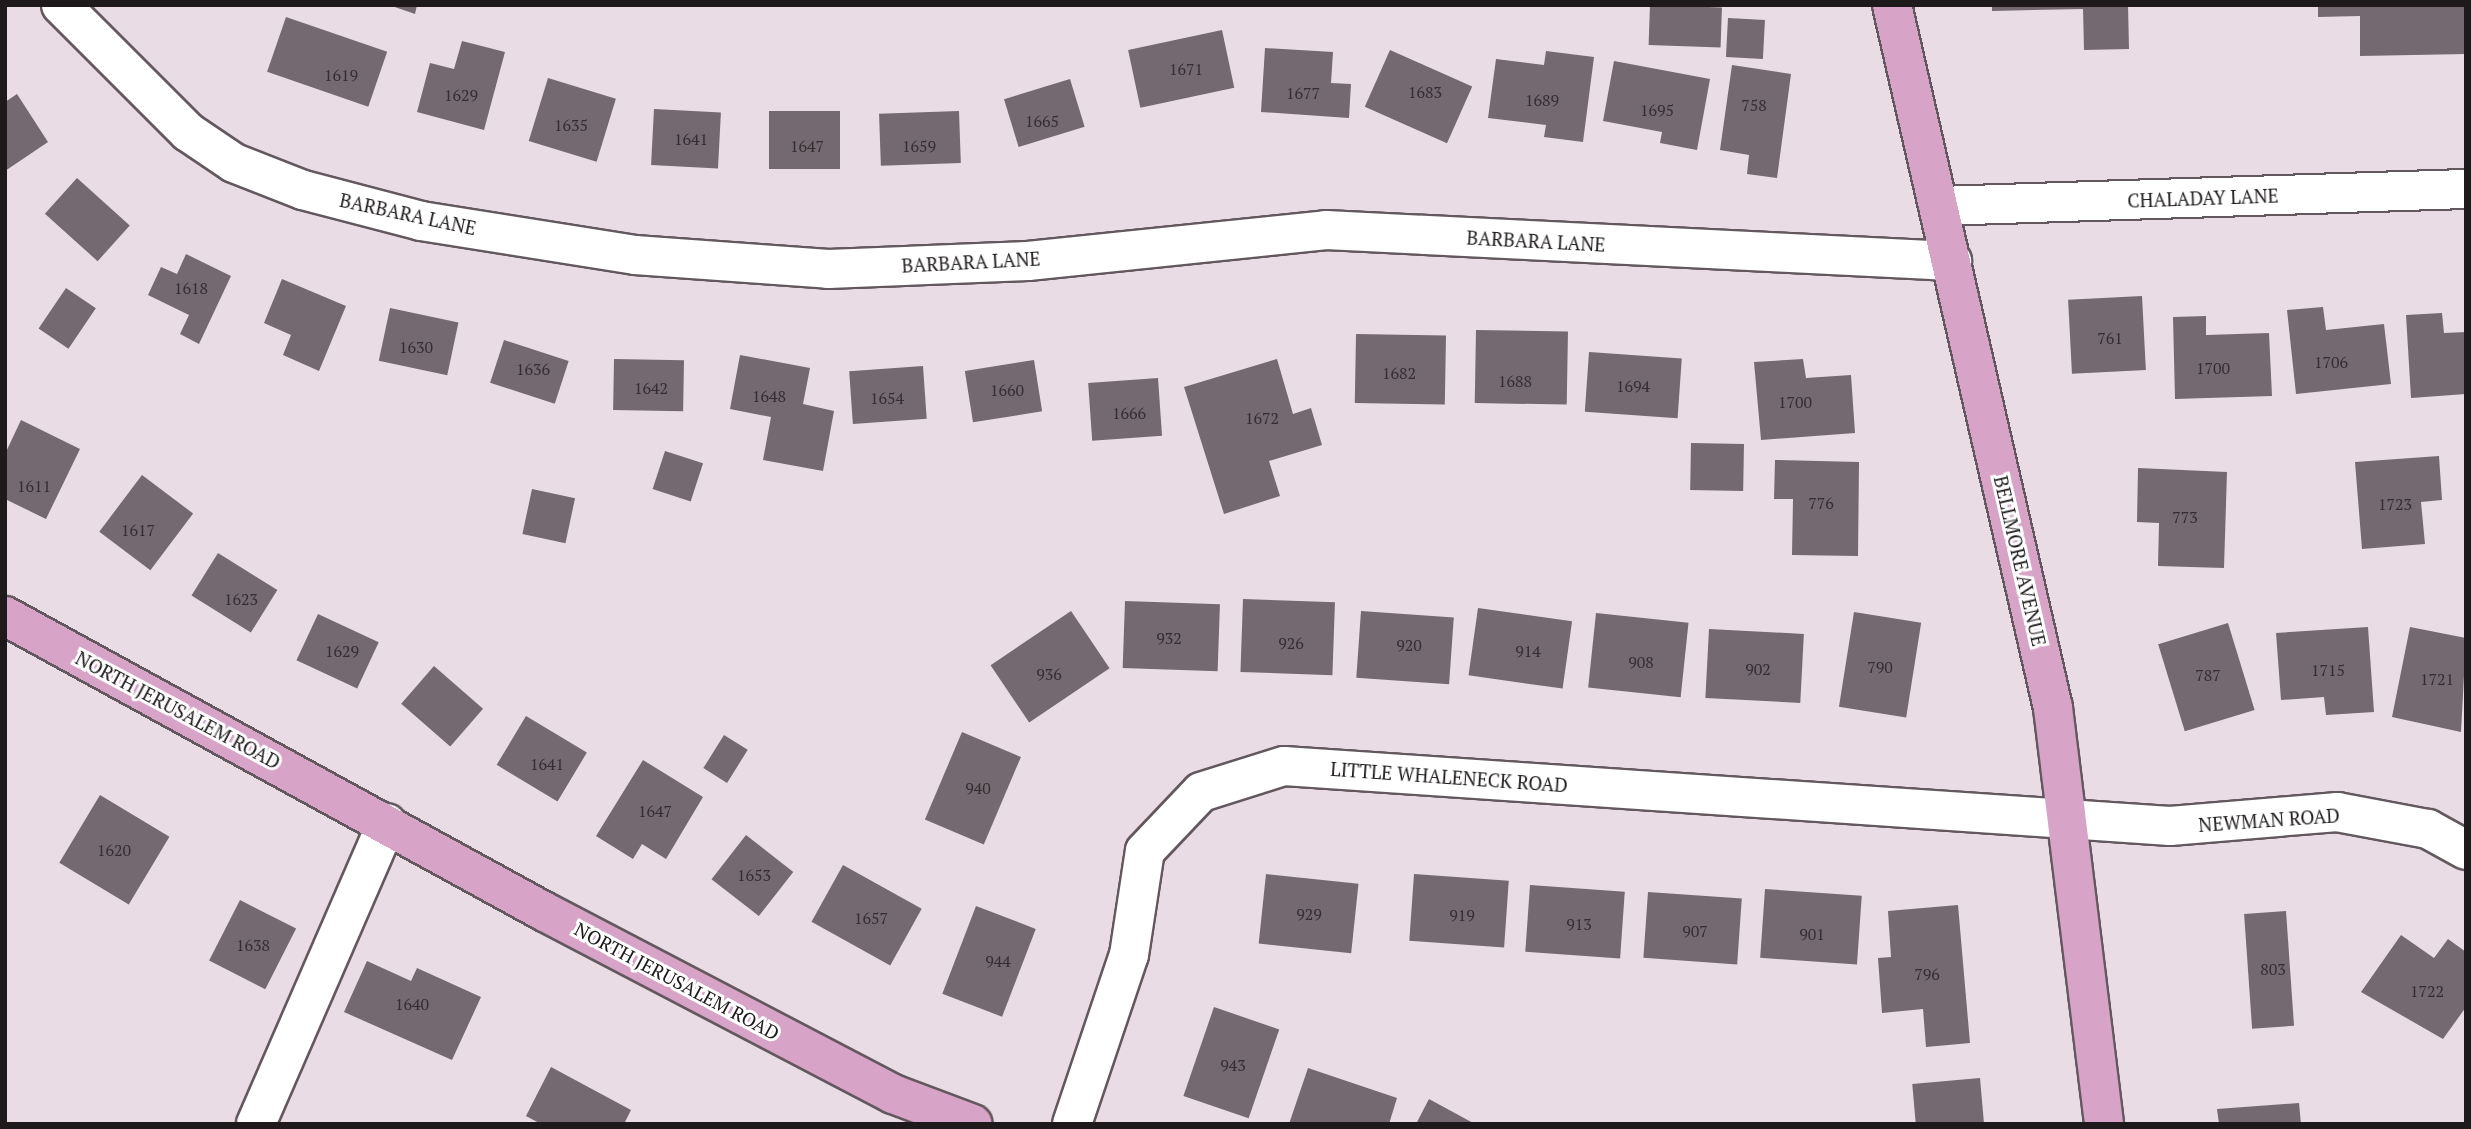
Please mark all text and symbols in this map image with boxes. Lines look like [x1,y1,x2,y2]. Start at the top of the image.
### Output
house number: 1671 [1169,59,1203,79]
house number: 1619 [324,65,358,85]
house number: 1683 [1408,82,1442,102]
house number: 1677 [1286,83,1320,103]
house number: 1629 [444,85,478,105]
house number: 1689 [1525,90,1559,110]
house number: 758 [1741,95,1767,115]
house number: 1695 [1640,100,1674,120]
house number: 1665 [1025,111,1059,131]
house number: 1635 [554,115,588,135]
house number: 1641 [674,129,708,149]
house number: 1647 [790,136,824,156]
house number: 1659 [902,136,936,156]
street label: CHALADAY LANE [2127,184,2279,212]
street label: BARBARA LANE [337,188,479,240]
street label: BARBARA LANE [1466,226,1606,256]
street label: BARBARA LANE [901,247,1041,277]
house number: 1618 [174,278,208,298]
house number: 761 [2097,328,2123,348]
house number: 1630 [399,337,433,357]
house number: 1706 [2314,352,2348,372]
house number: 1700 [2196,358,2230,378]
house number: 1636 [516,359,550,379]
house number: 1682 [1382,363,1416,383]
house number: 1688 [1498,371,1532,391]
house number: 1694 [1616,376,1650,396]
house number: 1642 [634,378,668,398]
house number: 1660 [990,380,1024,400]
house number: 1648 [752,386,786,406]
house number: 1654 [870,388,904,408]
house number: 1700 [1778,392,1812,412]
house number: 1666 [1112,403,1146,423]
house number: 1672 [1245,408,1279,428]
street label: BELLMORE AVENUE [1989,473,2051,649]
house number: 1611 [17,476,51,496]
house number: 776 [1808,493,1834,513]
house number: 1723 [2378,494,2412,514]
house number: 773 [2172,507,2198,527]
house number: 1617 [121,520,155,540]
house number: 1623 [224,589,258,609]
house number: 932 [1156,628,1182,648]
house number: 926 [1278,633,1304,653]
house number: 920 [1396,635,1422,655]
house number: 1629 [325,641,359,661]
house number: 914 [1515,641,1541,661]
street label: NORTH JERUSALEM ROAD [72,646,284,774]
house number: 908 [1628,652,1654,672]
house number: 790 [1867,657,1893,677]
house number: 902 [1745,659,1771,679]
house number: 1715 [2311,660,2345,680]
house number: 936 [1036,664,1062,684]
house number: 787 [2195,665,2221,685]
house number: 1721 [2420,669,2454,689]
house number: 1641 [530,754,564,774]
street label: LITTLE WHALENECK ROAD [1330,757,1568,797]
house number: 940 [965,778,991,798]
house number: 1647 [638,801,672,821]
street label: NEWMAN ROAD [2198,804,2340,836]
house number: 1620 [97,840,131,860]
house number: 1653 [737,865,771,885]
house number: 929 [1296,904,1322,924]
house number: 919 [1449,905,1475,925]
house number: 1657 [854,908,888,928]
house number: 913 [1566,914,1592,934]
street label: NORTH JERUSALEM ROAD [571,917,783,1045]
house number: 907 [1682,921,1708,941]
house number: 901 [1799,924,1825,944]
house number: 1638 [236,935,270,955]
house number: 944 [985,951,1011,971]
house number: 803 [2260,959,2286,979]
house number: 796 [1914,964,1940,984]
house number: 1722 [2410,981,2444,1001]
house number: 1640 [395,994,429,1014]
house number: 943 [1220,1055,1246,1075]

